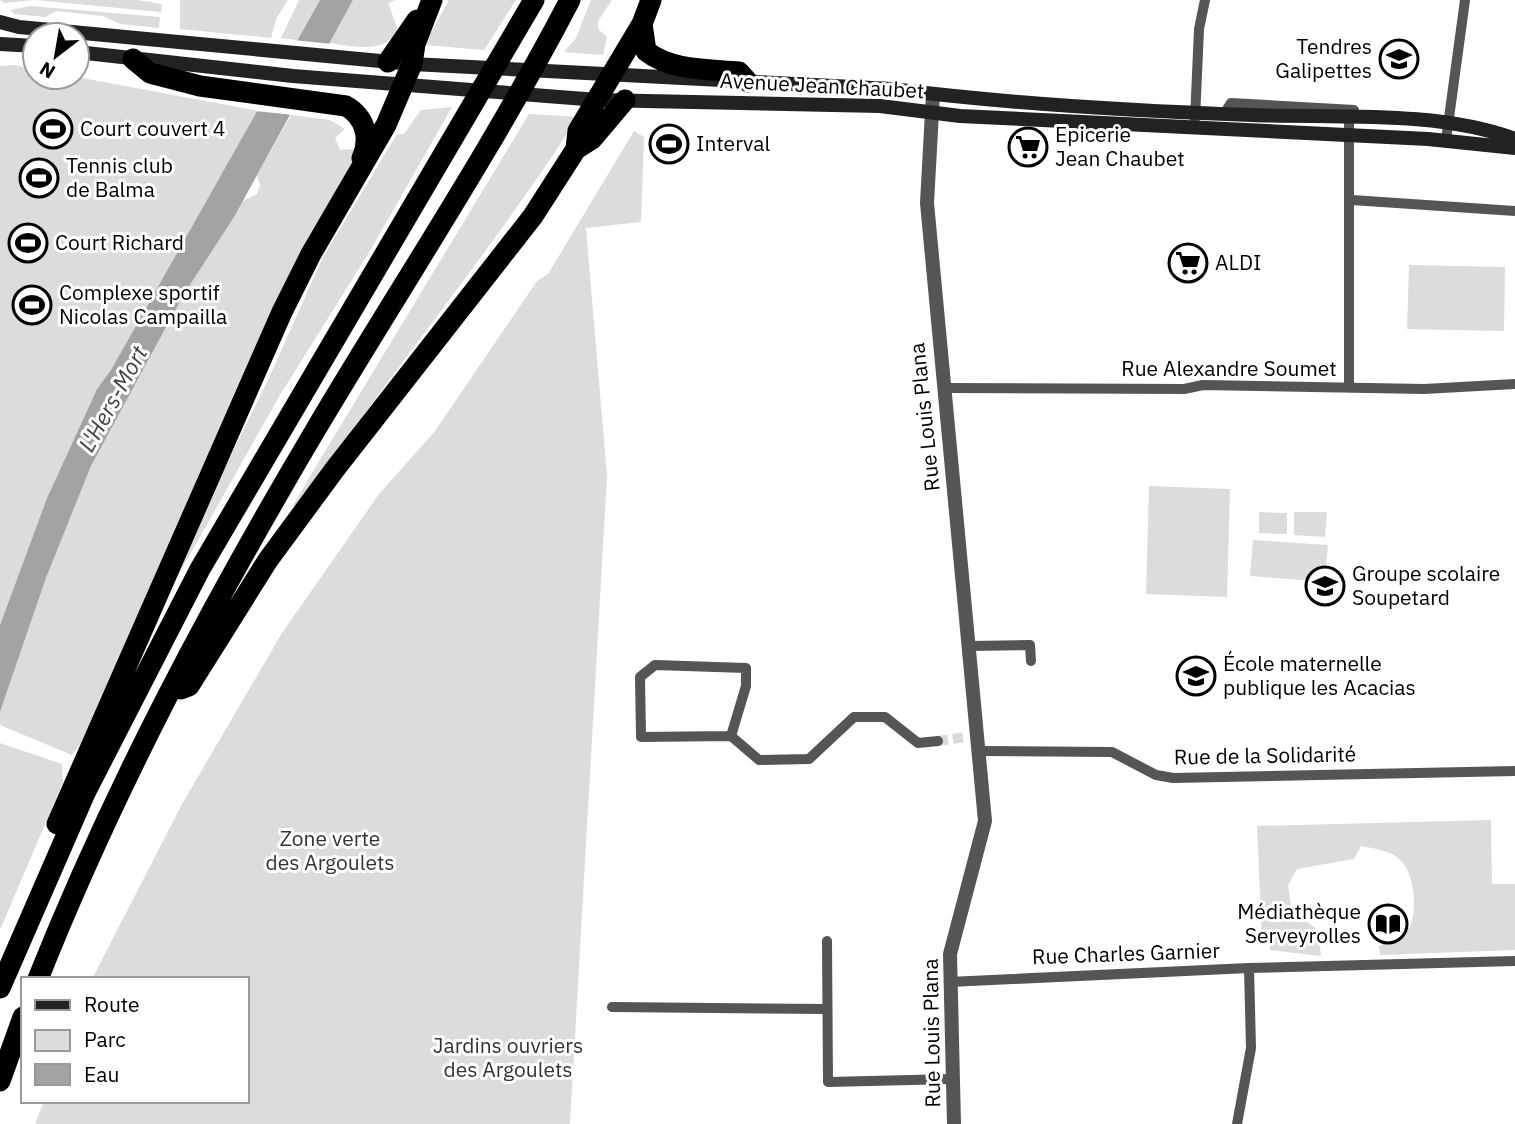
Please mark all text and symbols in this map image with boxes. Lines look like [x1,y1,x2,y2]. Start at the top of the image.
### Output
north arrow [21,21,91,91]
place label: Tendres Galipettes [1275,32,1372,84]
school or university icon: Tendres Galipettes [1378,38,1420,80]
text: N [35,57,59,84]
street label: Avenue Jean Chaubet [719,66,925,104]
sports icon: Court couvert 4 [32,108,74,150]
place label: Court couvert 4 [80,114,225,142]
place label: Epicerie Jean Chaubet [1055,120,1185,172]
sports icon: Interval [648,123,690,165]
supermarket icon: Epicerie Jean Chaubet [1007,126,1049,168]
place label: Interval [696,129,770,157]
place label: Tennis club de Balma [66,151,173,203]
sports icon: Tennis club de Balma [18,157,60,199]
sports icon: Court Richard [7,222,49,264]
place label: Court Richard [55,228,184,256]
supermarket icon: ALDI [1167,242,1209,284]
place label: ALDI [1215,248,1261,276]
place label: Complexe sportif Nicolas Campailla [59,278,227,330]
sports icon: Complexe sportif Nicolas Campailla [11,284,53,326]
water label: L'Hers-Mort [71,340,154,457]
street label: Rue Louis Plana [902,342,946,493]
street label: Rue Alexandre Soumet [1121,354,1337,382]
place label: Groupe scolaire Soupetard [1352,559,1500,611]
school or university icon: Groupe scolaire Soupetard [1304,565,1346,607]
place label: École maternelle publique les Acacias [1223,649,1416,701]
school or university icon: École maternelle publique les Acacias [1175,655,1217,697]
street label: Rue de la Solidarité [1174,739,1356,771]
park label: Zone verte des Argoulets [265,824,395,876]
place label: Médiathèque Serveyrolles [1237,897,1361,949]
library icon: Médiathèque Serveyrolles [1367,903,1409,945]
street label: Rue Charles Garnier [1031,936,1221,970]
street label: Rue Louis Plana [916,958,946,1108]
legend [21,977,248,1103]
text: Route [84,990,140,1018]
text: Parc [84,1025,126,1053]
park label: Jardins ouvriers des Argoulets [433,1031,583,1083]
text: Eau [84,1060,119,1088]

